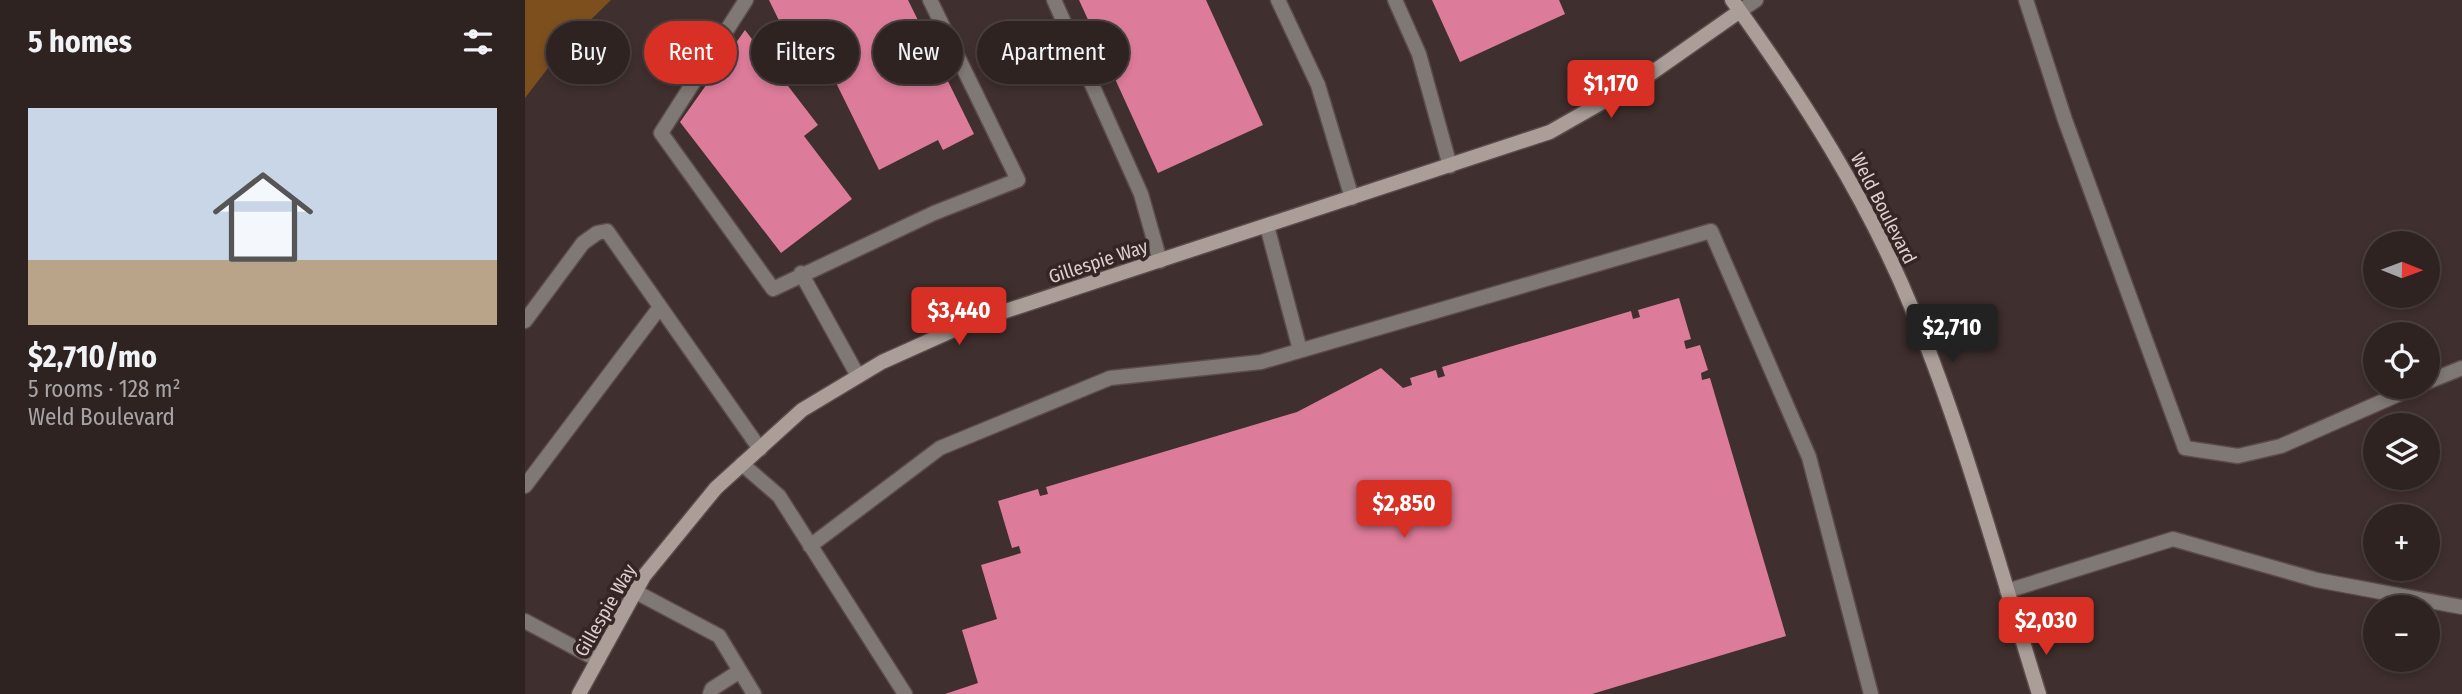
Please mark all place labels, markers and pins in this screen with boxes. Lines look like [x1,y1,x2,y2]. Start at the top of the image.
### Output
pin: $1,170 [1554,60,1668,120]
pin: $3,440 [902,288,1016,347]
pin: $2,710 [1895,304,2009,364]
pin: $2,850 [1347,480,1461,540]
pin: $2,030 [1989,598,2103,657]

